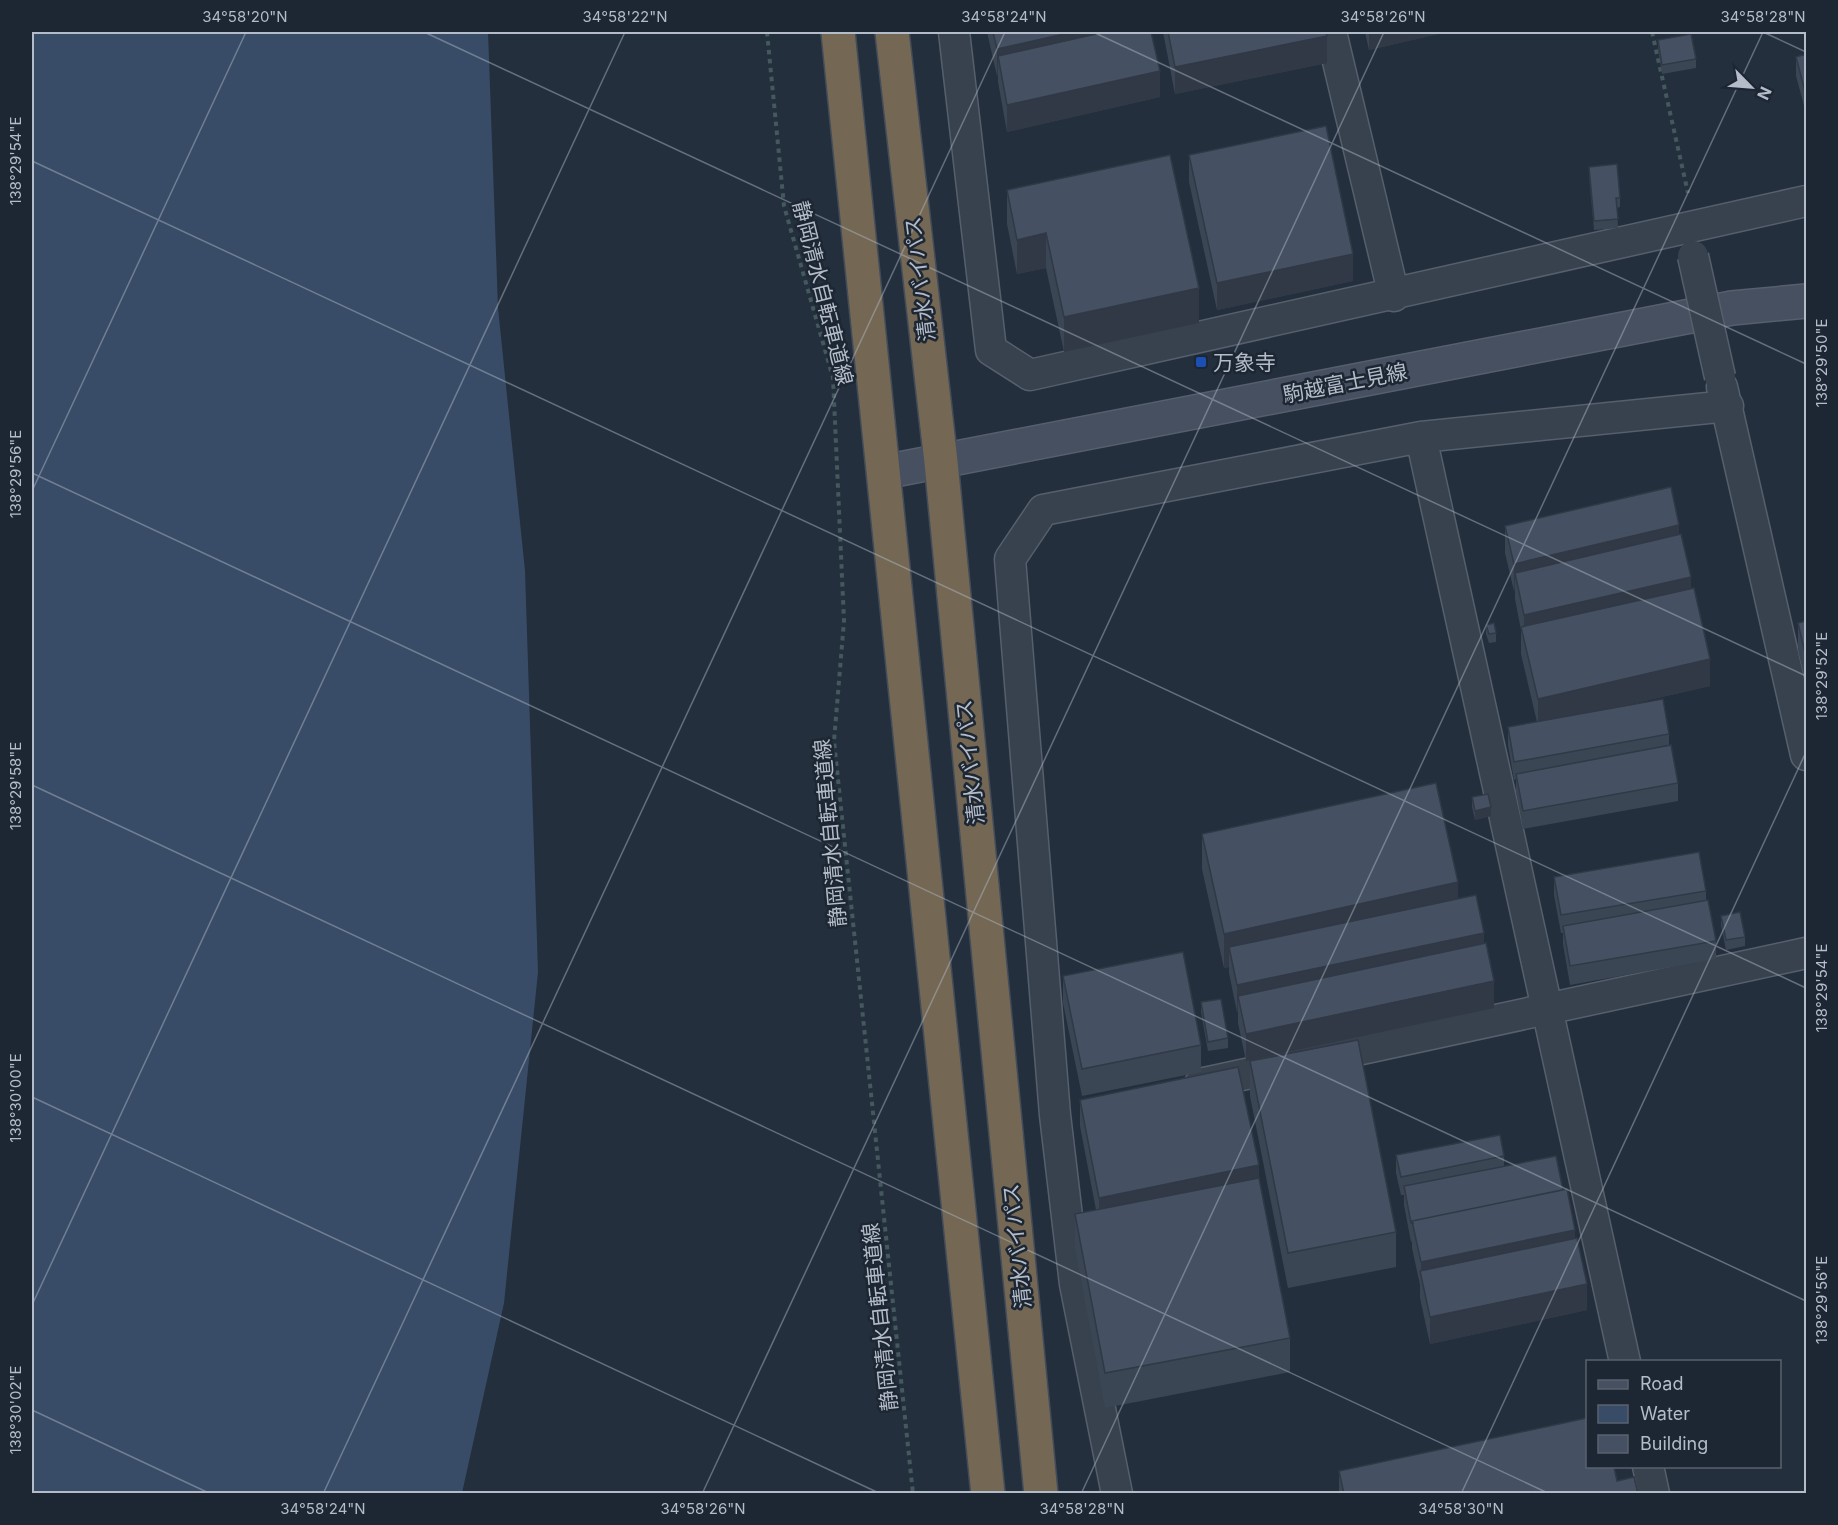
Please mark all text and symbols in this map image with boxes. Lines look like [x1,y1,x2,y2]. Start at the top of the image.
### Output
text: 34°58'20"N [202,7,288,26]
text: 34°58'22"N [583,7,667,26]
text: 34°58'24"N [961,7,1047,26]
text: 34°58'26"N [1340,7,1426,26]
text: 34°58'28"N [1720,7,1806,26]
north arrow [1721,57,1781,117]
text: N [1753,84,1776,103]
text: 138°29'54"E [6,116,25,206]
street label: 静岡清水自転車道線 [788,198,858,388]
street label: 清水バイパス [900,215,940,343]
text: 138°29'50"E [1812,319,1831,407]
place label: 万象寺 [1213,350,1276,375]
marker: 万象寺 [1194,355,1208,369]
street label: 駒越富士見線 [1281,359,1409,407]
text: 138°29'56"E [6,430,25,518]
text: 138°29'52"E [1812,632,1831,720]
street label: 清水バイパス [951,698,989,826]
street label: 静岡清水自転車道線 [809,738,851,928]
text: 138°29'58"E [6,742,25,830]
text: 138°29'54"E [1812,943,1831,1033]
text: 138°30'00"E [6,1053,25,1143]
street label: 清水バイパス [998,1182,1036,1310]
street label: 静岡清水自転車道線 [858,1222,902,1412]
text: 138°29'56"E [1812,1256,1831,1344]
legend [1586,1360,1781,1468]
text: 138°30'02"E [6,1365,25,1455]
text: Road [1640,1373,1683,1394]
text: Water [1640,1403,1690,1424]
text: Building [1640,1433,1708,1454]
text: 34°58'24"N [280,1499,366,1518]
text: 34°58'26"N [660,1499,746,1518]
text: 34°58'28"N [1039,1499,1125,1518]
text: 34°58'30"N [1418,1499,1504,1518]

